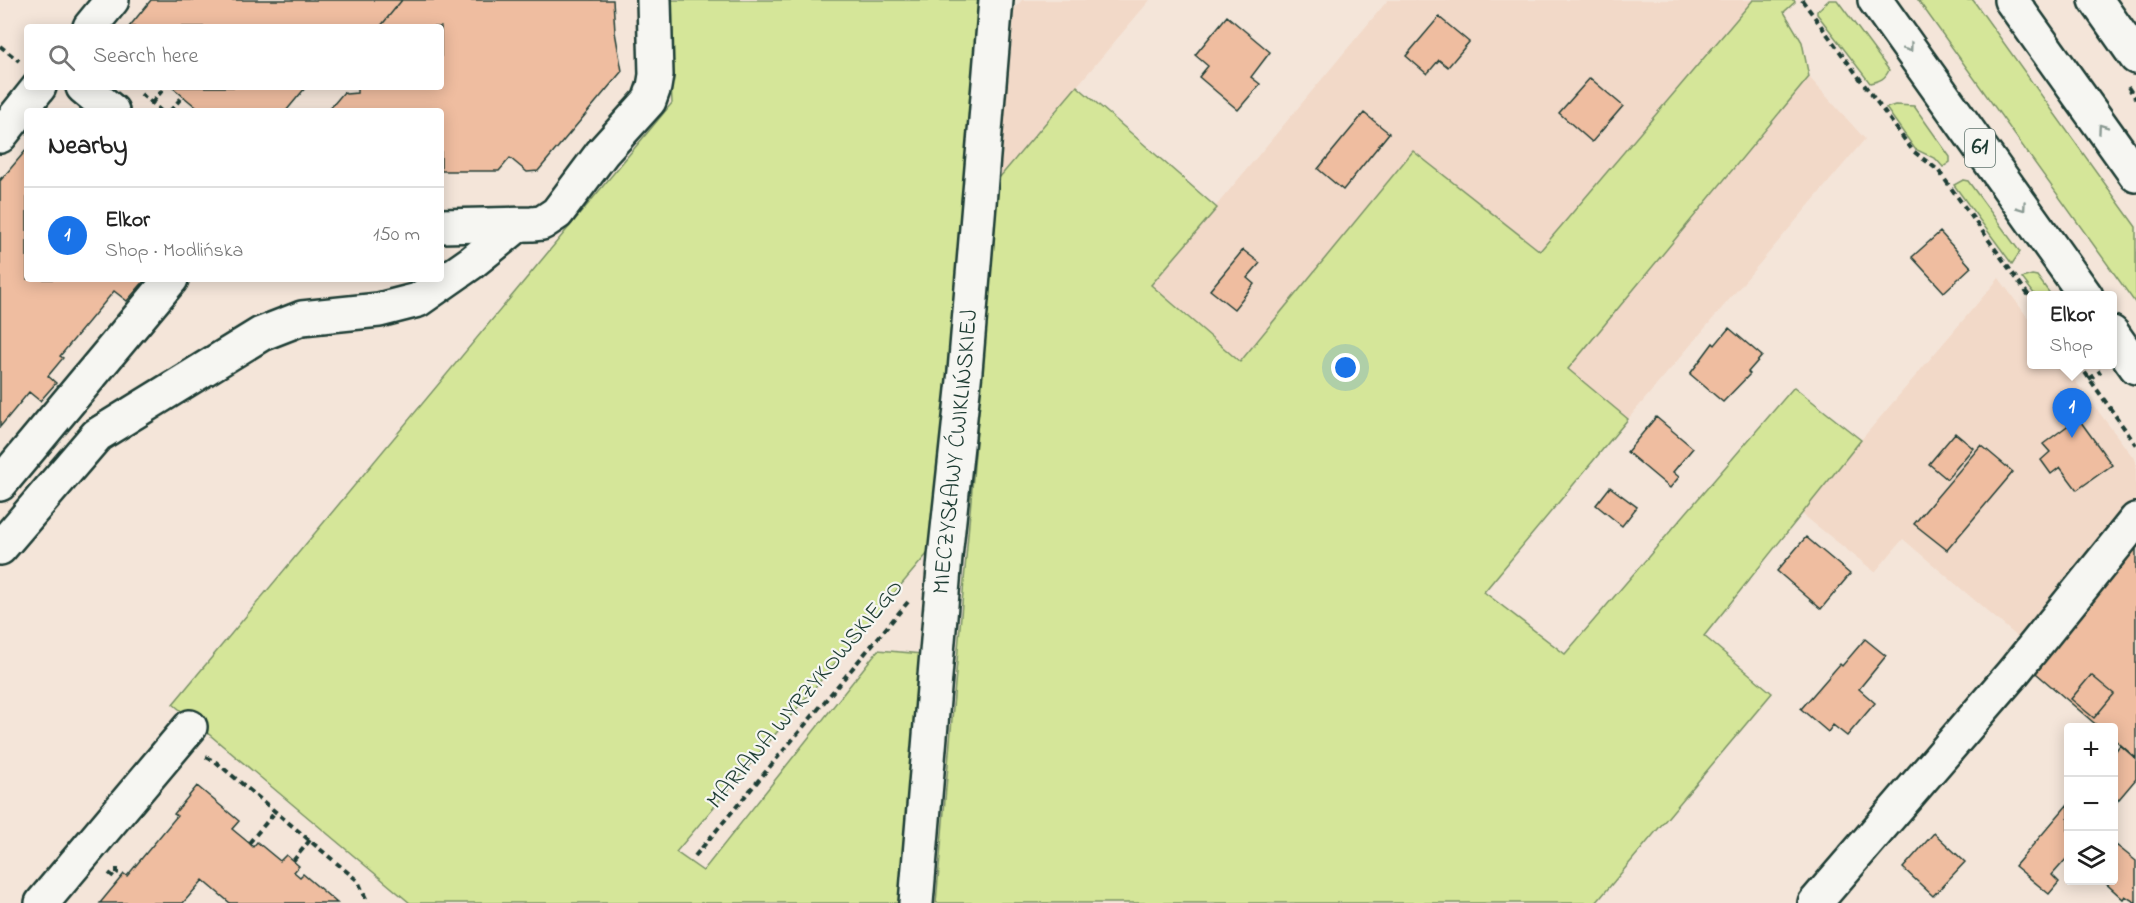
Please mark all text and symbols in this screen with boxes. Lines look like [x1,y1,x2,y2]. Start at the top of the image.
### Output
search box [24,24,444,90]
icon: search [45,41,78,74]
text: Search here [93,41,198,73]
one-way arrow [1902,41,1913,52]
one-way arrow [2098,123,2109,134]
text: Nearby [48,128,127,166]
road number: 61 [1965,129,1995,167]
one-way arrow [2015,200,2026,211]
text: Elkor [105,205,150,237]
text: 1 [64,221,71,250]
text: 150 m [373,221,420,250]
text: Shop · Modlińska [105,237,243,266]
popup [2027,291,2117,369]
text: Elkor [2050,300,2094,332]
street label: MIECZYSŁAWY ĆWIKLIŃSKIEJ [924,308,988,596]
text: Shop [2050,332,2093,361]
your location [1331,353,1360,382]
pin: 1 [2052,388,2092,438]
street label: MARIANA WYRZYKOWSKIEGO [699,572,913,818]
map controls [2064,723,2118,885]
button: + [2064,723,2118,777]
button: − [2064,777,2118,831]
button: layers [2064,831,2118,885]

